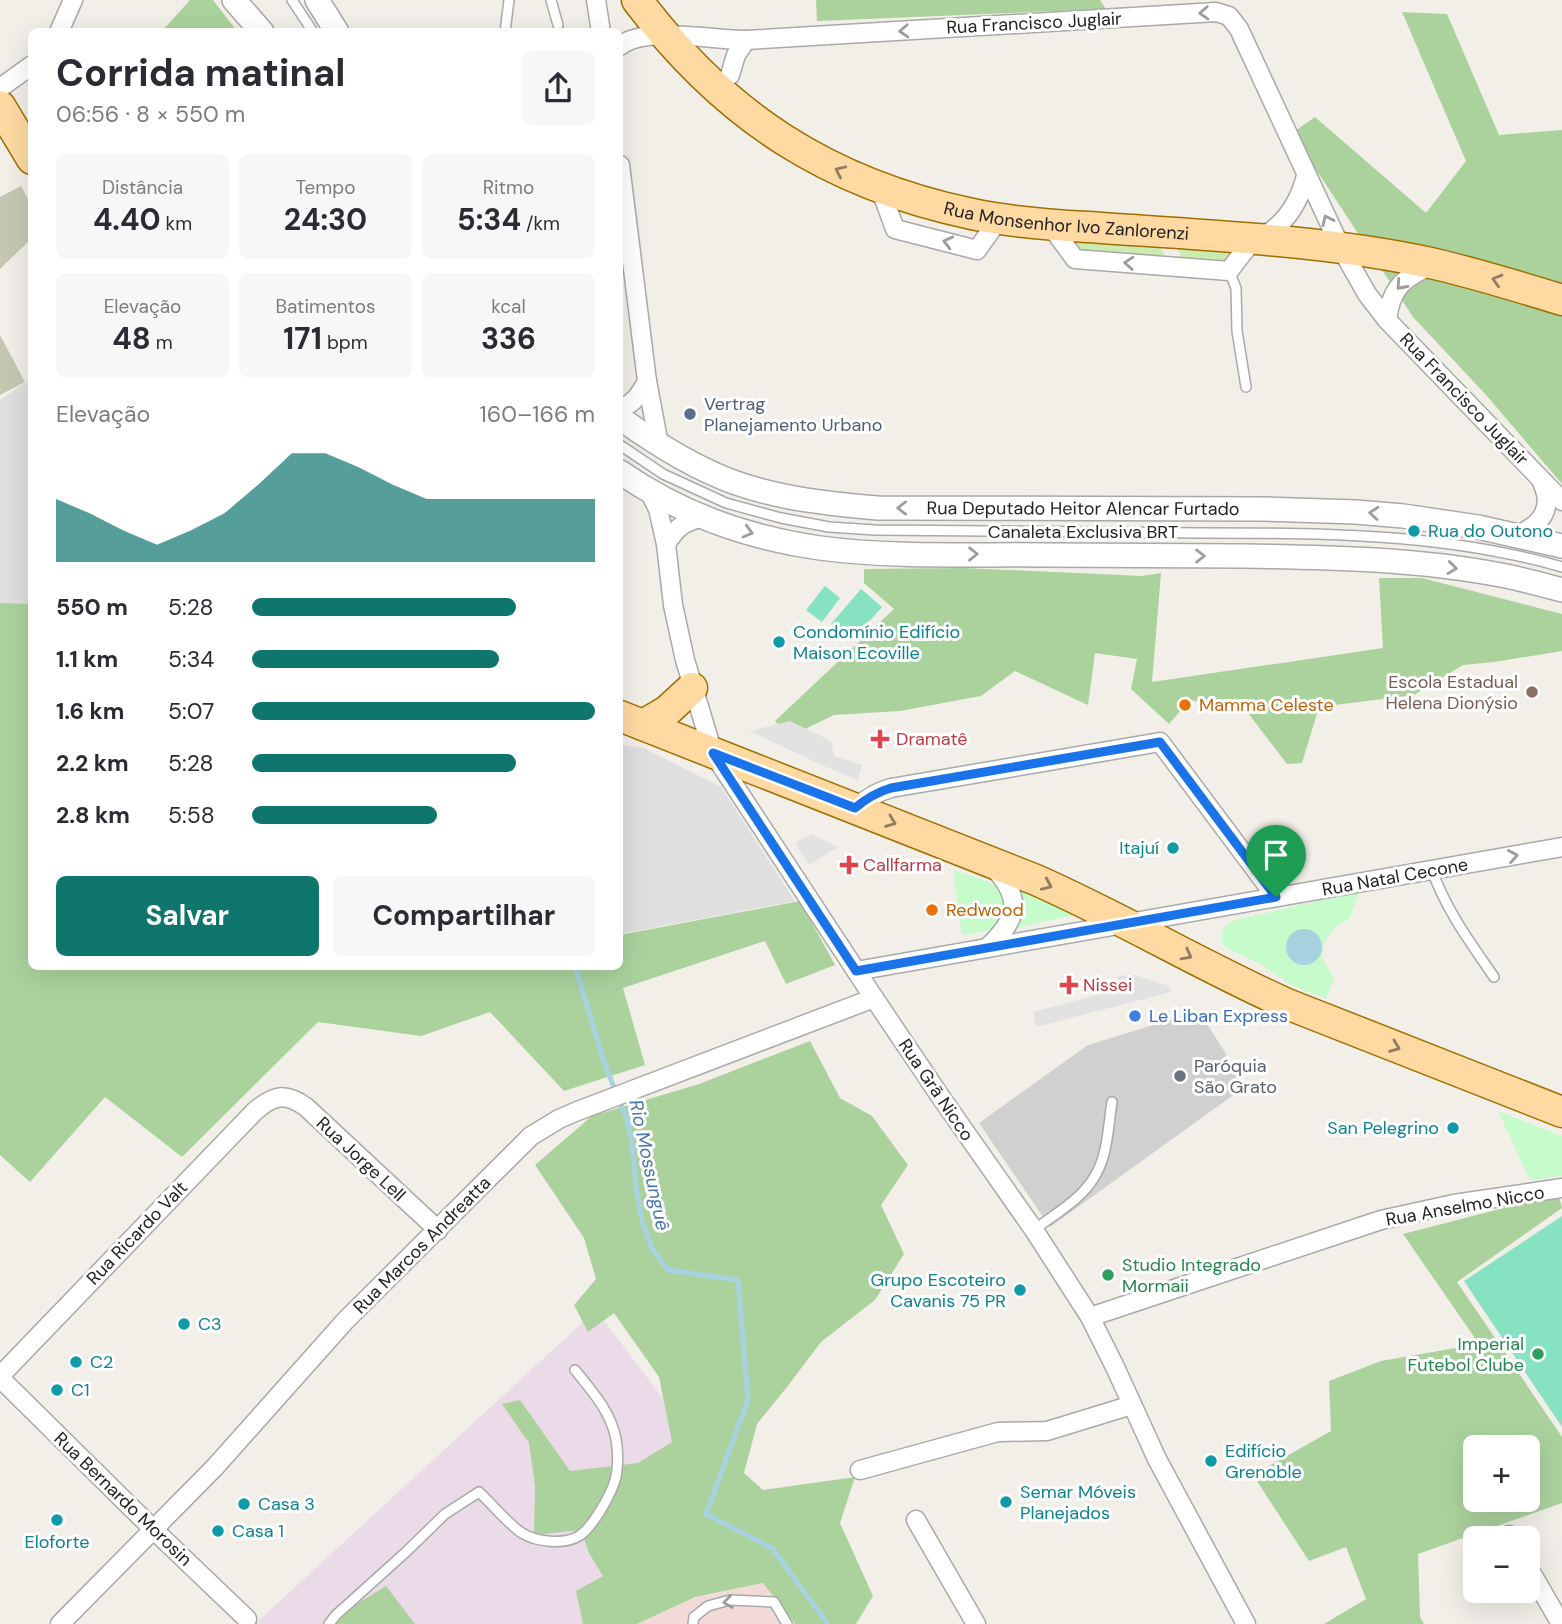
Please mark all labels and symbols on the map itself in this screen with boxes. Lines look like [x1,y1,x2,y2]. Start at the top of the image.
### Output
one-way arrow [1199,5,1210,20]
street label: Rua Francisco Juglair [946,6,1123,40]
one-way arrow [898,23,909,38]
one-way arrow [835,166,848,180]
street label: Rua Monsenhor Ivo Zanlorenzi [941,196,1190,246]
one-way arrow [1321,215,1335,227]
one-way arrow [942,236,954,250]
one-way arrow [1123,256,1134,271]
one-way arrow [1491,274,1503,289]
one-way arrow [1397,277,1410,290]
street label: Rua Francisco Juglair [1394,328,1534,471]
place label: Vertrag Planejamento Urbano [704,392,882,437]
marker: Vertrag Planejamento Urbano [682,406,698,422]
street label: Rua Deputado Heitor Alencar Furtado [927,496,1240,521]
one-way arrow [896,500,907,516]
one-way arrow [1368,506,1380,521]
place label: Rua do Outono [1428,519,1553,543]
street label: Canaleta Exclusiva BRT [988,520,1178,544]
one-way arrow [741,523,753,538]
marker: Rua do Outono [1406,523,1422,539]
one-way arrow [968,546,979,562]
one-way arrow [1196,548,1206,564]
one-way arrow [1446,560,1458,575]
place label: Condomínio Edifício Maison Ecoville [793,620,960,665]
marker: Condomínio Edifício Maison Ecoville [771,634,787,650]
place label: Escola Estadual Helena Dionýsio [1385,670,1518,715]
marker: Escola Estadual Helena Dionýsio [1524,684,1540,700]
place label: Mamma Celeste [1199,693,1334,717]
marker: Mamma Celeste [1177,697,1193,713]
place label: Dramatê [896,727,967,751]
marker: Dramatê [870,729,890,749]
one-way arrow [885,813,897,827]
pin [1246,825,1306,897]
place label: Itajuí [1119,836,1159,860]
marker: Itajuí [1165,840,1181,856]
one-way arrow [1507,849,1519,864]
street label: Rua Natal Cecone [1320,852,1470,902]
place label: Callfarma [863,853,942,877]
marker: Callfarma [841,857,857,873]
one-way arrow [1040,877,1052,891]
place label: Redwood [946,898,1024,922]
marker: Redwood [924,902,940,918]
one-way arrow [1180,947,1192,961]
place label: Nissei [1083,973,1132,997]
marker: Nissei [1061,977,1077,993]
place label: Le Liban Express [1149,1004,1288,1028]
marker: Le Liban Express [1127,1008,1143,1024]
street label: Rua Grã Nicco [893,1034,979,1146]
one-way arrow [1389,1039,1401,1053]
place label: Paróquia São Grato [1194,1054,1277,1099]
marker: Paróquia São Grato [1172,1068,1188,1084]
water label: Rio Mossunguê [623,1097,676,1233]
street label: Rua Jorge Lell [311,1111,411,1207]
place label: San Pelegrino [1327,1116,1439,1140]
marker: San Pelegrino [1445,1120,1461,1136]
street label: Rua Marcos Andreatta [348,1171,496,1319]
street label: Rua Ricardo Valt [81,1176,193,1290]
street label: Rua Anselmo Nicco [1384,1180,1546,1232]
place label: Studio Integrado Mormaii [1122,1253,1261,1298]
marker: Studio Integrado Mormaii [1100,1267,1116,1283]
place label: Grupo Escoteiro Cavanis 75 PR [870,1268,1006,1313]
marker: Grupo Escoteiro Cavanis 75 PR [1012,1282,1028,1298]
place label: C3 [198,1312,222,1336]
marker: C3 [176,1316,192,1332]
place label: Imperial Futebol Clube [1408,1332,1524,1377]
marker: Imperial Futebol Clube [1530,1346,1546,1362]
place label: C2 [90,1350,113,1374]
marker: C2 [68,1354,84,1370]
place label: C1 [71,1378,90,1402]
marker: C1 [49,1382,65,1398]
street label: Rua Bernardo Morosin [49,1427,197,1571]
place label: Edifício Grenoble [1225,1439,1302,1484]
marker: Edifício Grenoble [1203,1453,1219,1469]
place label: Semar Móveis Planejados [1020,1480,1136,1525]
place label: Casa 3 [258,1492,315,1516]
marker: Semar Móveis Planejados [998,1494,1014,1510]
marker: Casa 3 [236,1496,252,1512]
marker: Eloforte [49,1512,65,1528]
place label: Casa 1 [232,1519,284,1543]
marker: Casa 1 [210,1523,226,1539]
place label: Eloforte [25,1530,89,1554]
one-way arrow [723,1595,734,1610]

